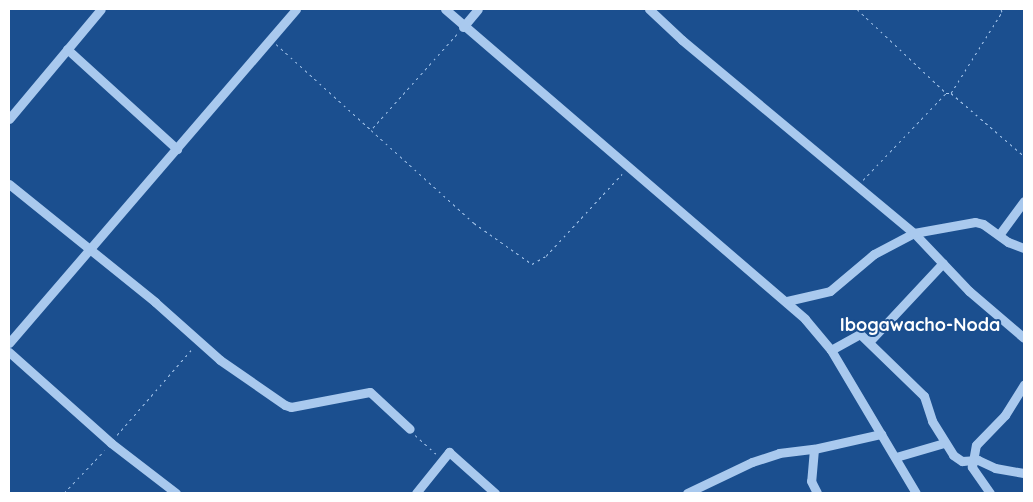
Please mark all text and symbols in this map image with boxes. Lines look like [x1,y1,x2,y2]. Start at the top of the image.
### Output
district label: Ibogawacho-Noda [840,314,1000,336]

